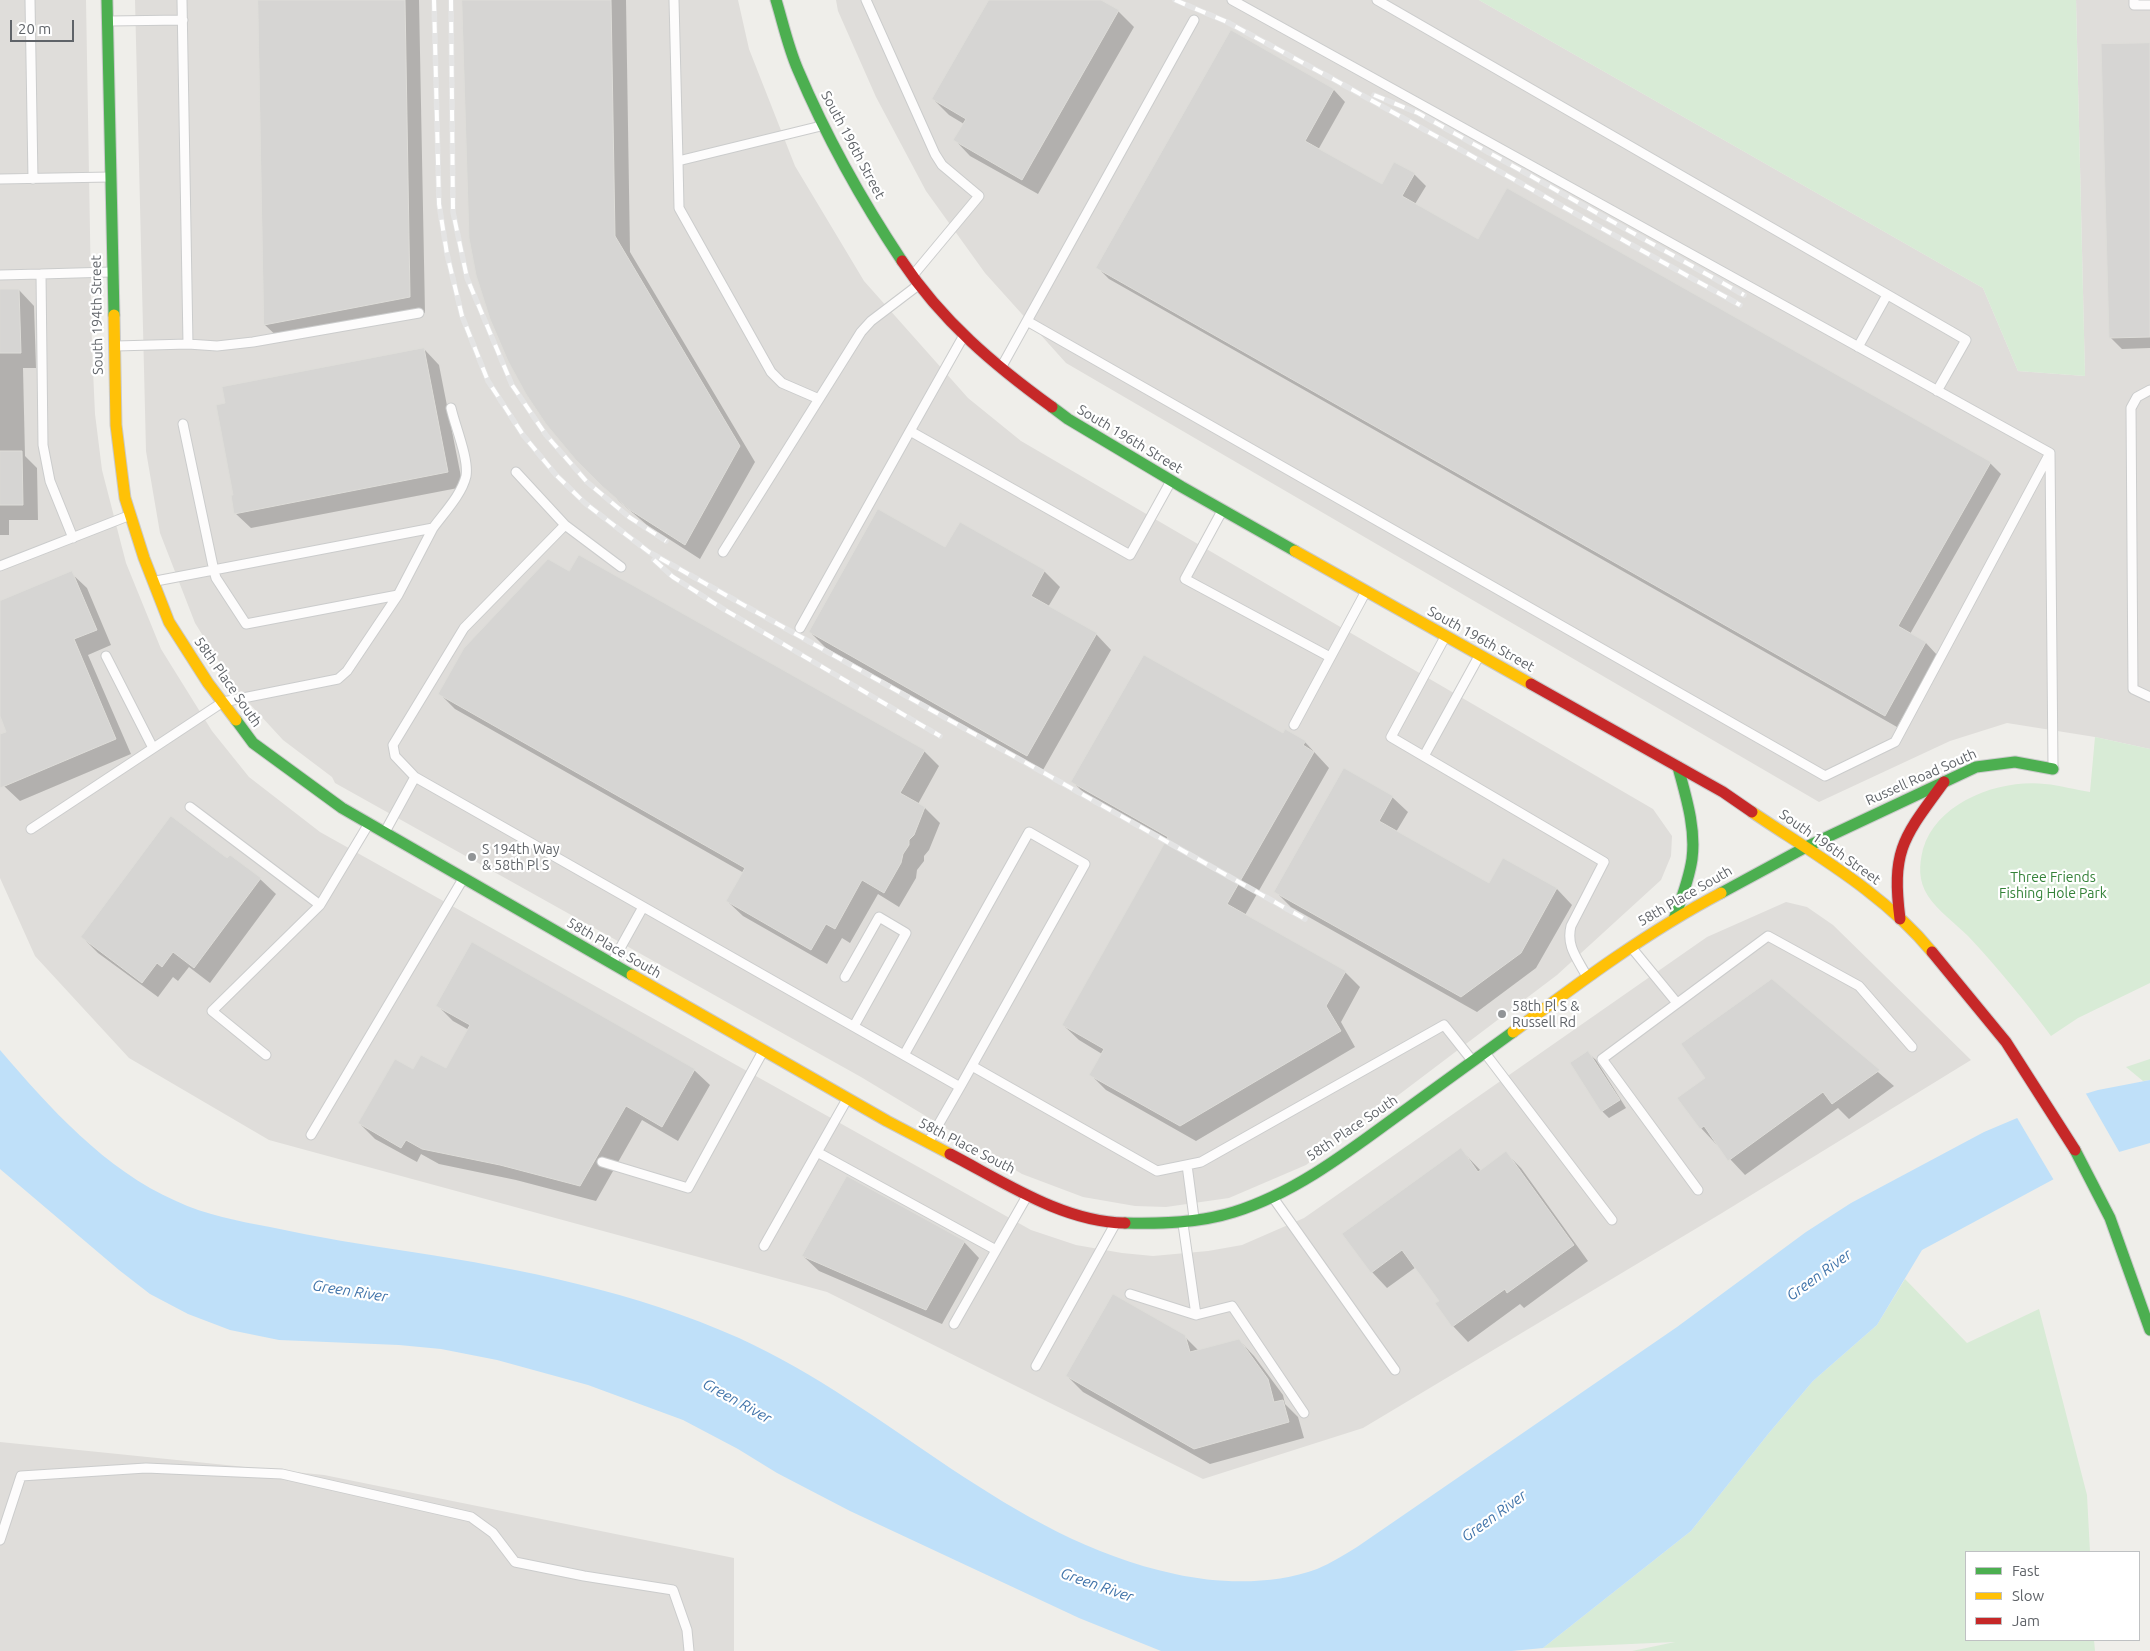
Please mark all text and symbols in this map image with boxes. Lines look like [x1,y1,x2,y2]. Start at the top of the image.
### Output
scale bar [12,10,76,42]
text: 20 m [18,20,51,37]
street label: South 196th Street [817,88,889,202]
street label: South 194th Street [88,255,106,375]
street label: South 196th Street [1074,401,1186,477]
street label: South 196th Street [1425,603,1537,675]
street label: 58th Place South [191,634,265,730]
street label: Russell Road South [1863,745,1979,809]
street label: South 196th Street [1776,806,1884,888]
place label: S 194th Way & 58th Pl S [482,841,560,874]
marker: S 194th Way & 58th Pl S [466,851,478,863]
street label: 58th Place South [1635,862,1735,930]
park label: Three Friends Fishing Hole Park [1999,869,2107,902]
street label: 58th Place South [564,914,664,982]
place label: 58th Pl S & Russell Rd [1512,998,1579,1030]
marker: 58th Pl S & Russell Rd [1496,1008,1508,1020]
street label: 58th Place South [1303,1091,1401,1165]
street label: 58th Place South [916,1114,1018,1178]
water label: Green River [1783,1245,1855,1305]
water label: Green River [311,1276,389,1306]
water label: Green River [699,1375,775,1427]
water label: Green River [1458,1486,1530,1546]
legend [1965,1551,2140,1641]
text: Fast [2012,1562,2039,1579]
water label: Green River [1058,1564,1136,1606]
text: Slow [2012,1587,2044,1604]
text: Jam [2012,1612,2040,1629]

